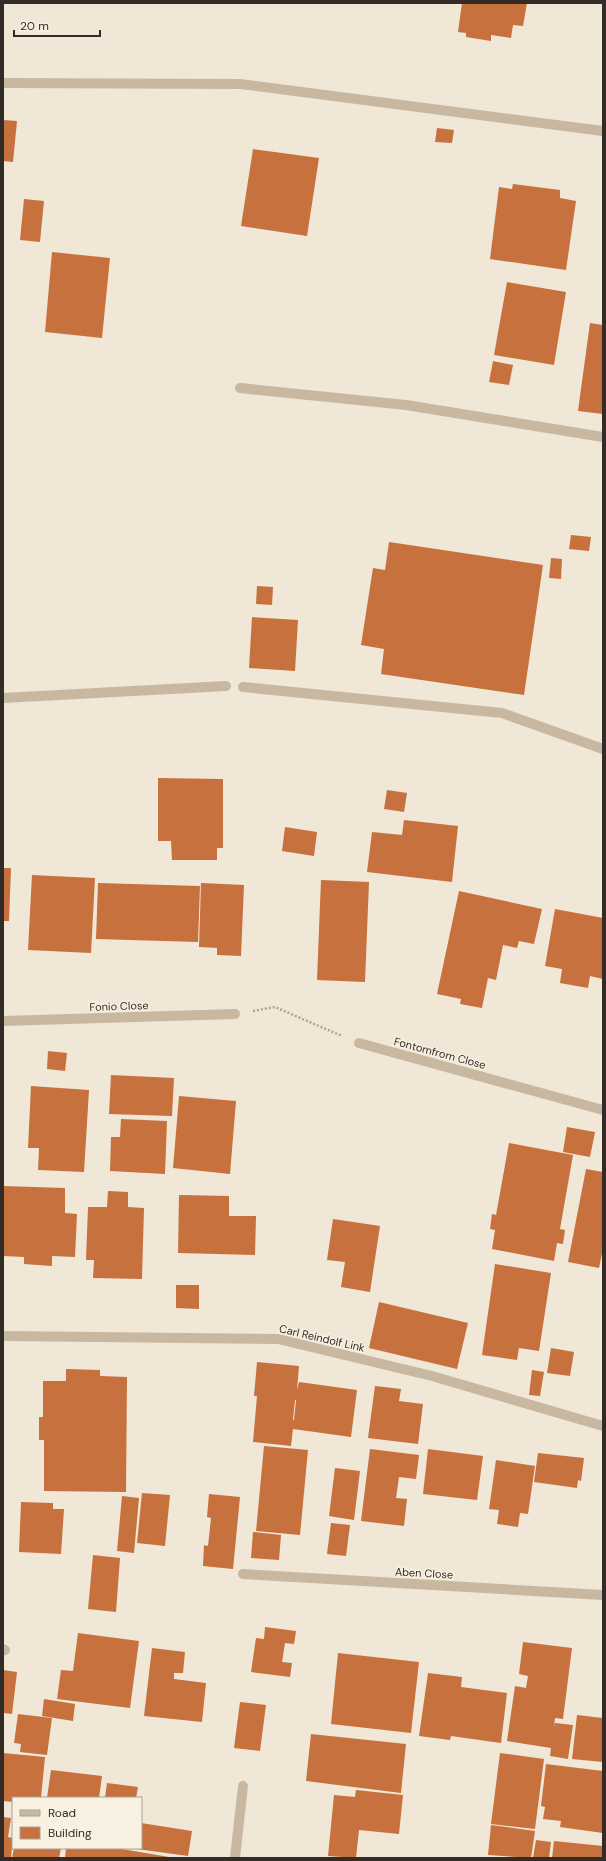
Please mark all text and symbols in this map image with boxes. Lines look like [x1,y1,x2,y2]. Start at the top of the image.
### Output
scale bar [14,12,100,38]
text: 20 m [20,18,49,34]
street label: Fonio Close [89,998,149,1014]
street label: Fontomfrom Close [393,1034,487,1072]
street label: Carl Reindolf Link [278,1321,367,1355]
street label: Aben Close [395,1564,453,1582]
legend [12,1797,142,1849]
text: Road [48,1805,76,1821]
text: Building [48,1825,92,1841]

